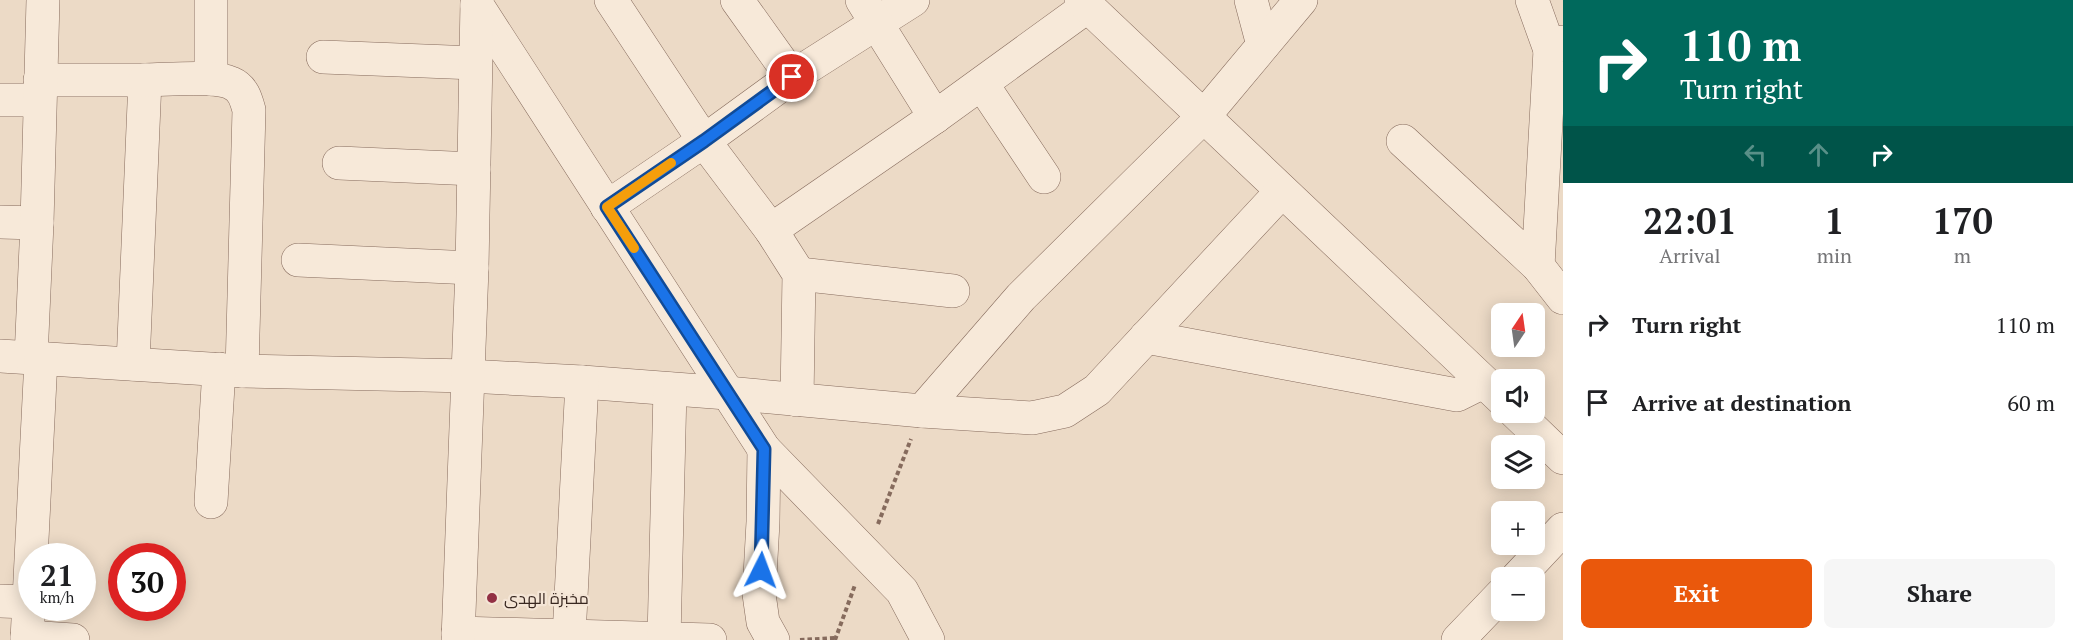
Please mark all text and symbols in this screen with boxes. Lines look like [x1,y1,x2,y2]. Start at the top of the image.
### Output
text: 110 m [1680,17,1801,73]
icon: right [1581,24,1659,102]
pin [766,51,817,102]
icon: arrive [775,60,808,93]
text: Turn right [1680,71,1803,107]
icon: left [1739,138,1772,171]
icon: ahead [1802,138,1835,171]
icon: right [1865,138,1898,171]
text: 22:01 [1643,197,1737,244]
text: 1 [1824,197,1845,244]
text: 170 [1932,197,1993,244]
text: Arrival [1659,242,1721,269]
text: min [1817,242,1852,269]
text: m [1954,242,1971,269]
north arrow [1491,303,1545,357]
map controls [1491,303,1545,621]
icon: right [1581,308,1614,341]
text: Turn right [1632,310,1741,339]
text: 110 m [1995,310,2055,339]
button: sound [1491,369,1545,423]
icon: arrive [1581,386,1614,419]
text: Arrive at destination [1632,388,1851,417]
text: 60 m [2007,388,2055,417]
button: layers [1491,435,1545,489]
button: + [1491,501,1545,555]
position arrow [729,538,793,602]
speed limit sign: 30 [108,543,186,621]
text: 21 [40,555,74,595]
button: Exit [1581,559,1812,628]
button: Share [1824,559,2055,628]
button: − [1491,567,1545,621]
text: km/h [40,587,74,607]
place label: مخبزة الهدى [504,587,589,609]
marker: مخبزة الهدى [485,591,499,605]

